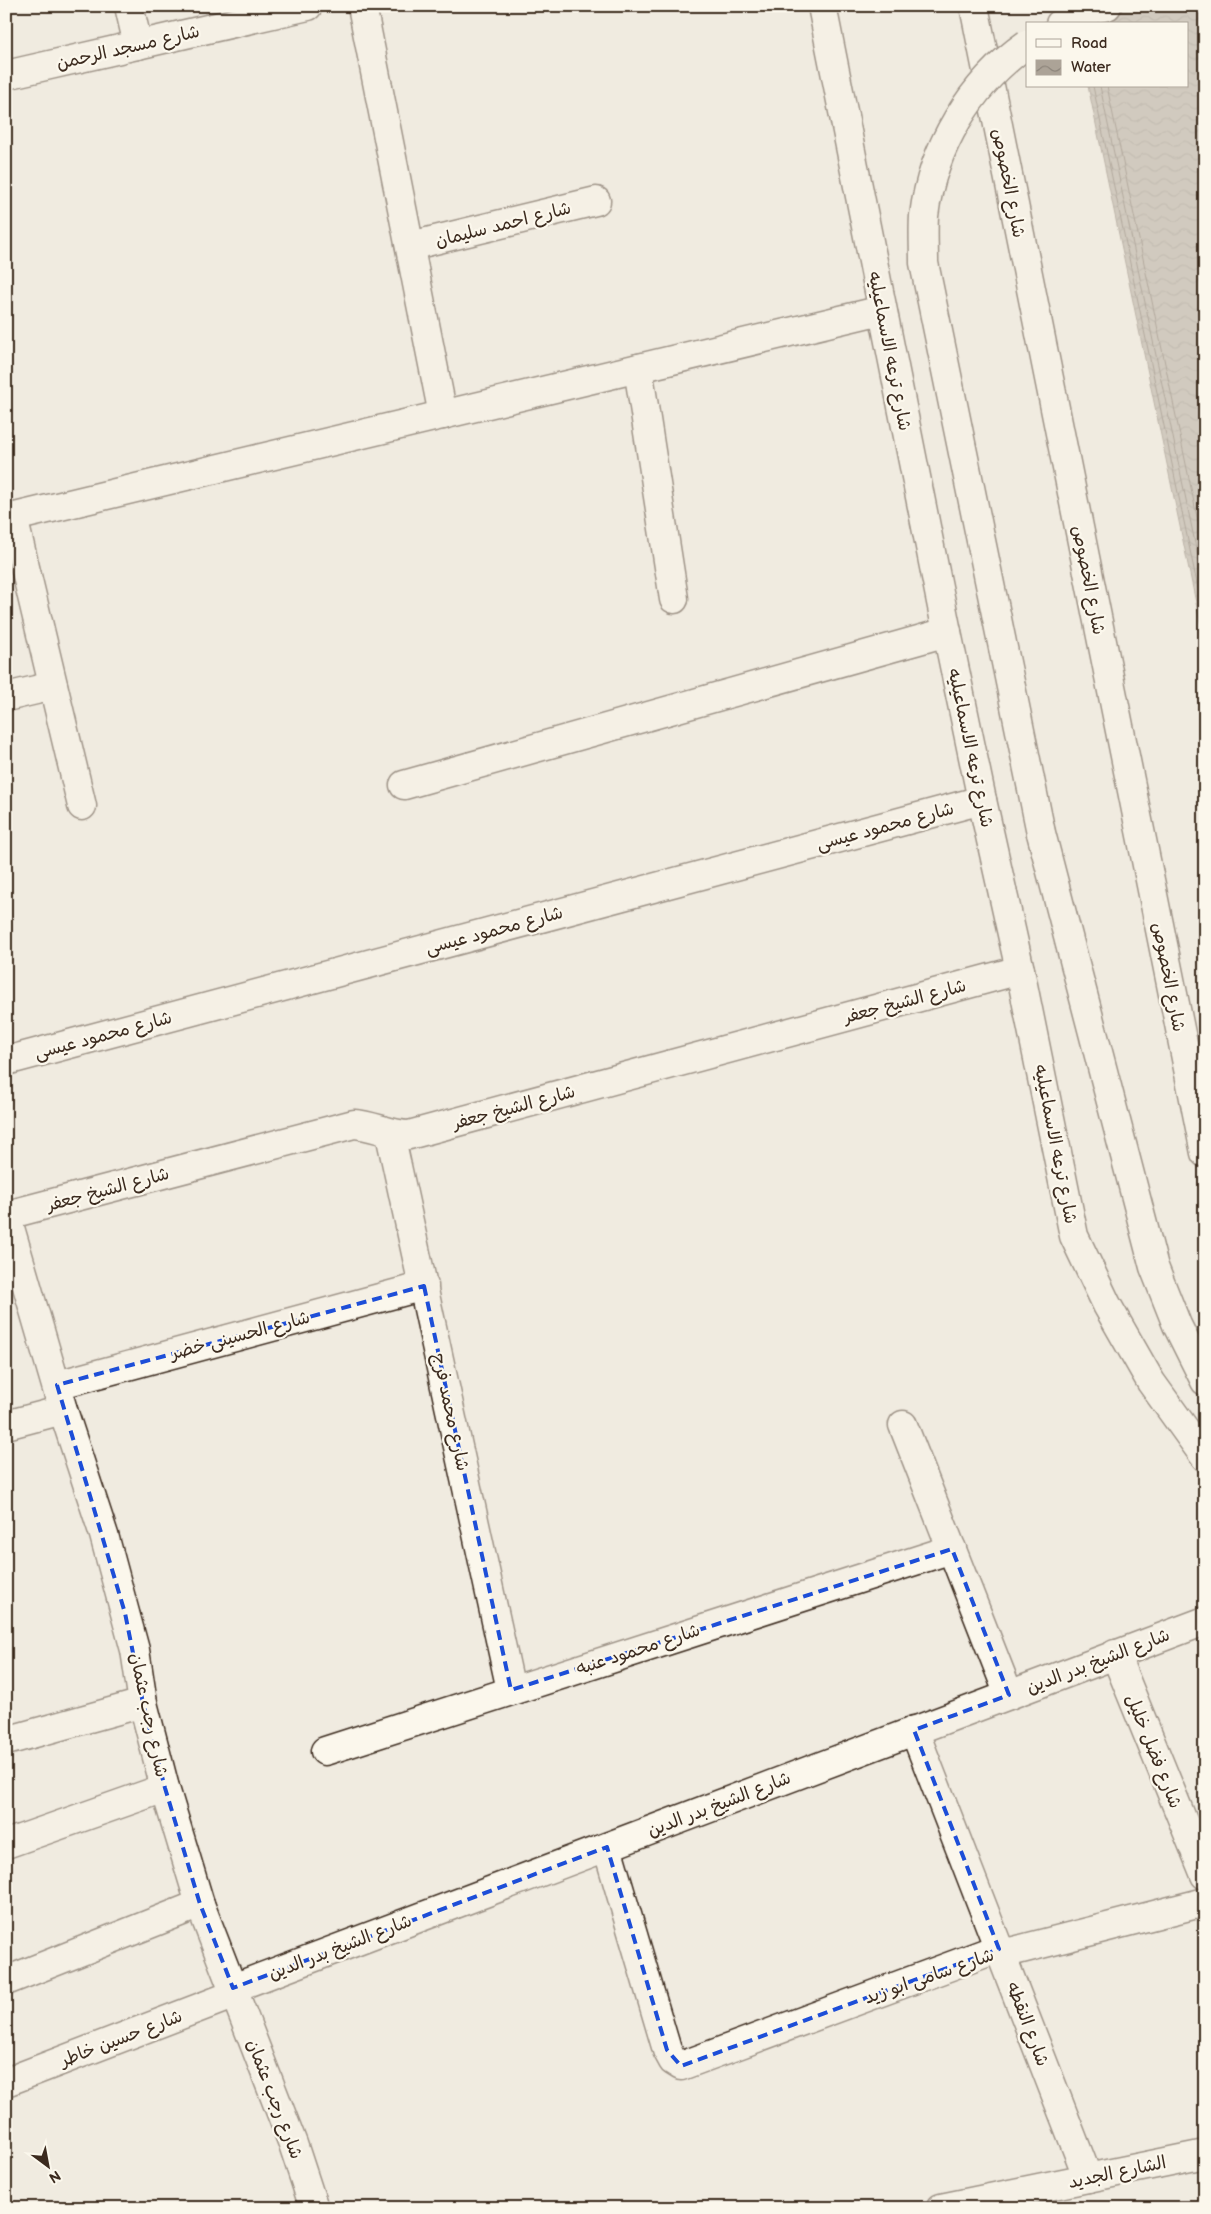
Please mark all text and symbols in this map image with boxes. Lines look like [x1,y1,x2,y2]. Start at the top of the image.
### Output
street label: شارع مسجد الرحمن [55,21,202,75]
legend [1026,22,1188,88]
text: Road [1071,34,1107,53]
text: Water [1071,58,1111,77]
street label: شارع الخصوص [987,127,1029,240]
street label: شارع احمد سليمان [433,197,573,252]
street label: شارع ترعه الاسماعيليه [863,270,915,433]
street label: شارع الخصوص [1067,524,1109,637]
street label: شارع ترعه الاسماعيليه [942,667,998,830]
street label: شارع محمود عيسى [814,798,956,856]
street label: شارع محمود عيسى [423,902,565,960]
street label: شارع الخصوص [1147,921,1189,1034]
street label: شارع الشيخ جعفر [840,975,969,1029]
street label: شارع محمود عيسى [32,1007,174,1065]
street label: شارع ترعه الاسماعيليه [1029,1063,1081,1226]
street label: شارع الشيخ جعفر [449,1081,578,1135]
street label: شارع الشيخ جعفر [43,1163,172,1217]
street label: شارع الحسينى خضر [166,1307,313,1366]
street label: شارع محمد فرج [427,1351,473,1473]
street label: شارع محمود عنبه [573,1620,703,1680]
street label: شارع الشيخ بدر الدين [1023,1624,1173,1699]
street label: شارع رجب عثمان [124,1651,172,1779]
street label: شارع فضل خليل [1120,1691,1186,1812]
street label: شارع الشيخ بدر الدين [644,1767,794,1842]
street label: شارع الشيخ بدر الدين [265,1910,415,1985]
street label: شارع سامى ابو زيد [862,1944,997,2009]
street label: شارع النقطه [1001,1979,1053,2070]
street label: شارع حسين خاطر [55,2005,186,2073]
street label: شارع رجب عثمان [241,2036,307,2162]
north arrow [22,2142,72,2192]
street label: الشارع الجديد [1066,2152,1168,2194]
text: N [46,2167,64,2187]

